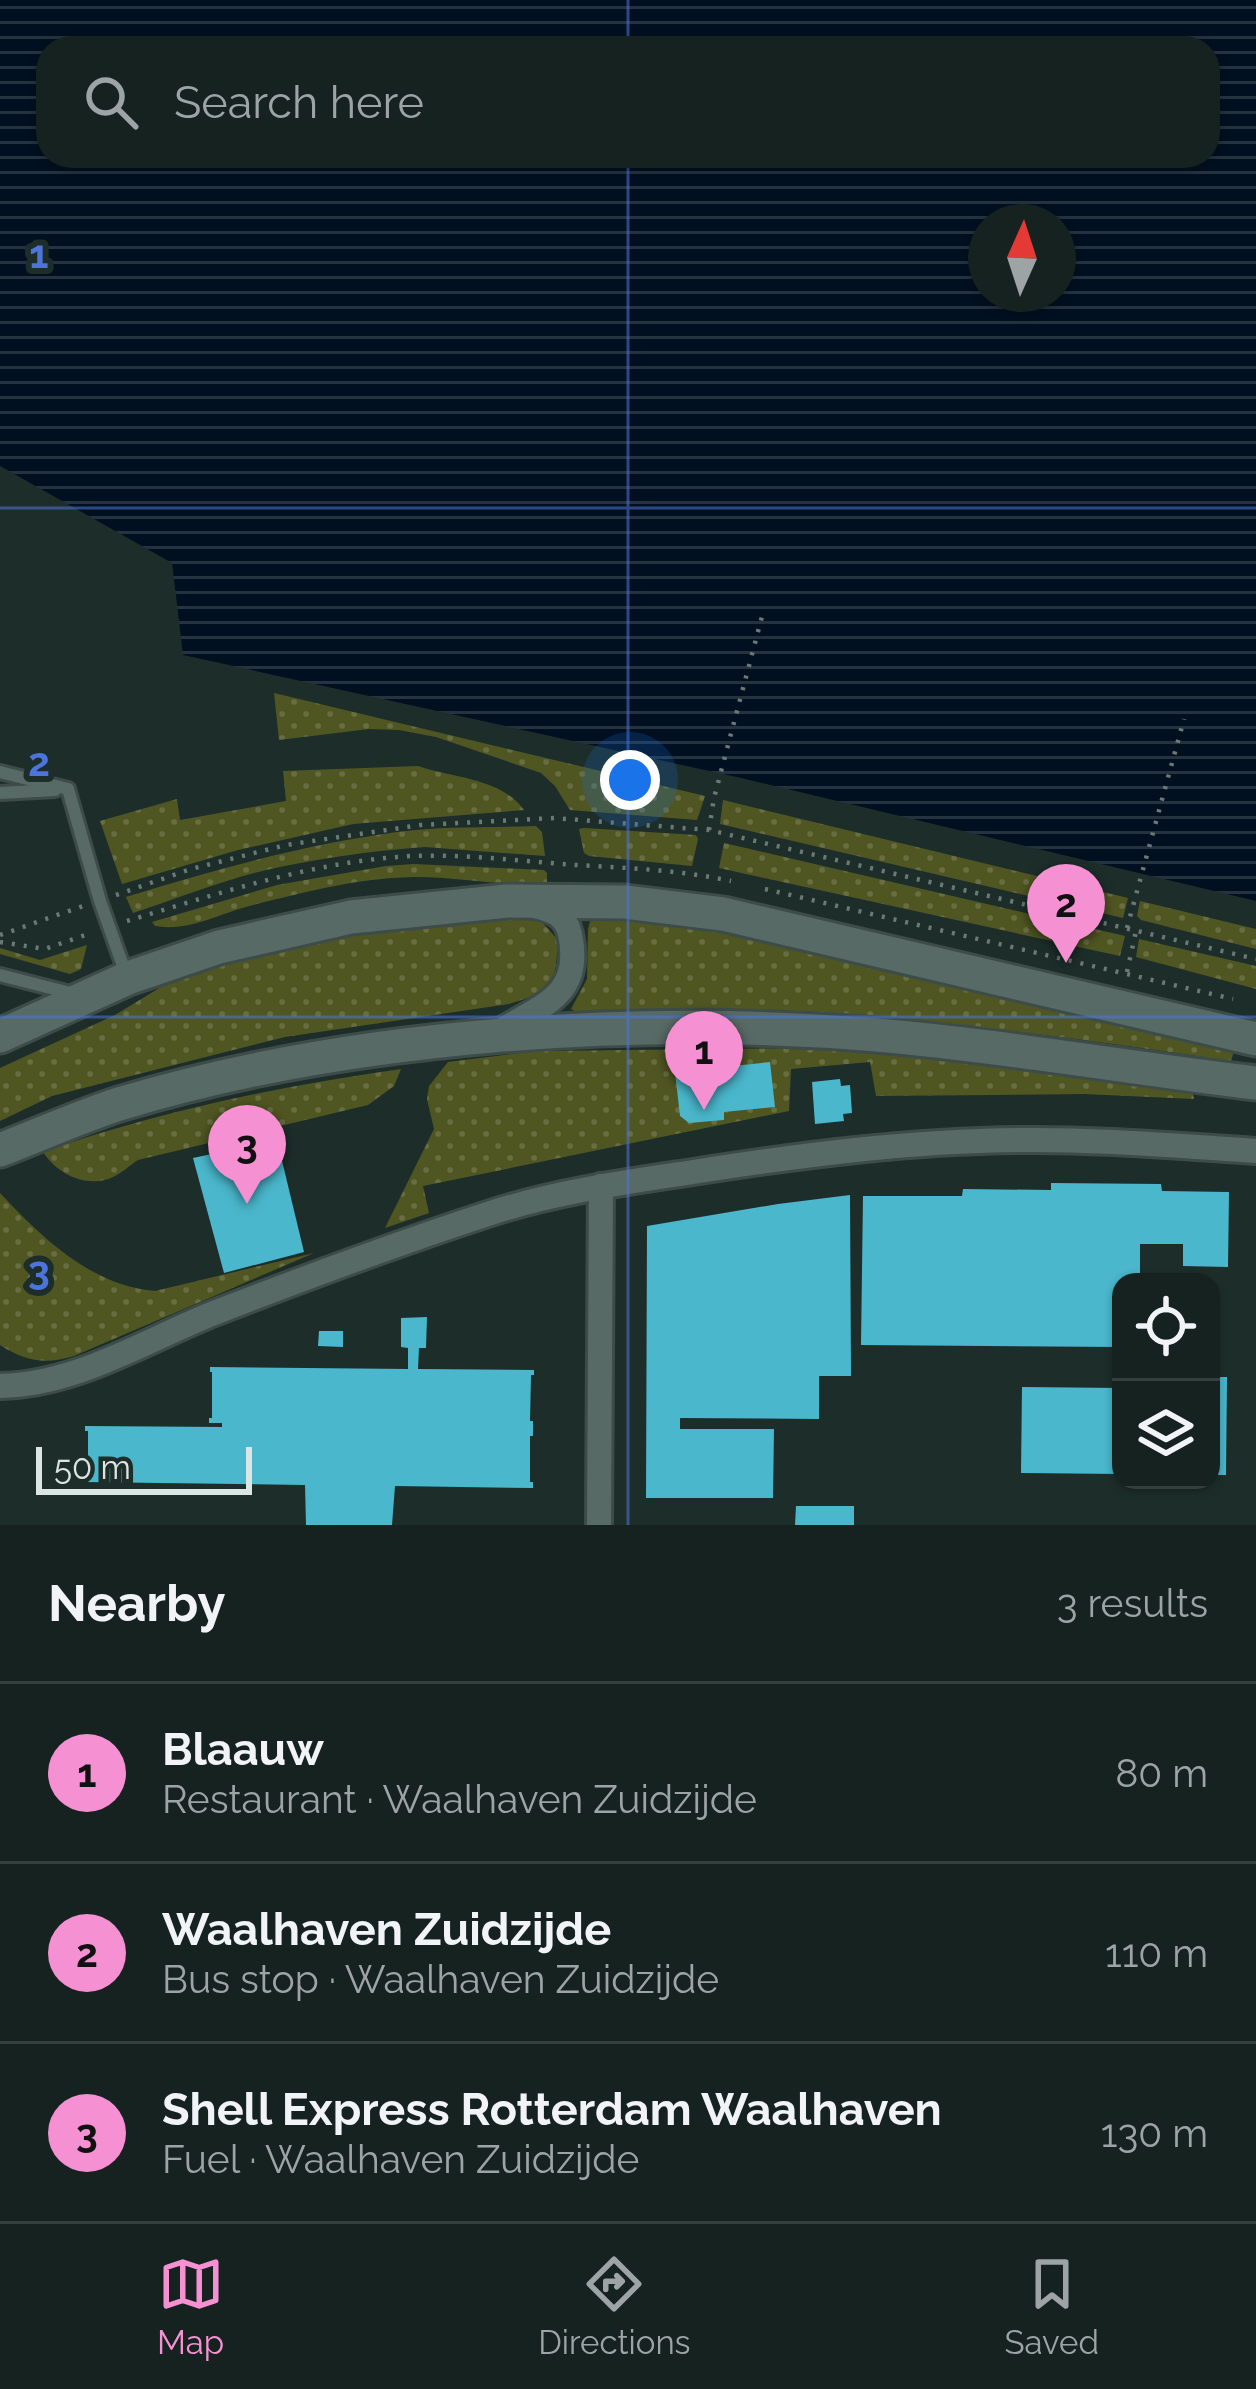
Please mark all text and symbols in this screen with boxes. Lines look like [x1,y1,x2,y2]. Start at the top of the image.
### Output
search box [36,36,1220,168]
icon: search [78,69,144,135]
text: Search here [174,76,424,129]
north arrow [968,204,1076,312]
text: 1 [29,231,49,277]
text: 2 [28,739,50,785]
your location [600,750,660,810]
pin: 2 [1027,864,1105,963]
pin: 1 [665,1011,743,1110]
pin: 3 [208,1105,286,1204]
text: 3 [28,1247,50,1293]
map controls [1112,1273,1220,1489]
button: locate [1112,1273,1220,1381]
button: layers [1112,1381,1220,1489]
scale bar [36,1441,252,1494]
text: 50 m [54,1448,131,1487]
text: Nearby [48,1573,225,1633]
text: 3 results [1057,1580,1208,1626]
text: Blaauw [162,1723,324,1776]
text: 1 [77,1750,97,1796]
text: 80 m [1115,1750,1208,1796]
text: Restaurant · Waalhaven Zuidzijde [162,1776,757,1822]
text: Waalhaven Zuidzijde [162,1903,611,1956]
text: 2 [76,1930,98,1976]
text: 110 m [1105,1930,1208,1976]
text: Bus stop · Waalhaven Zuidzijde [162,1956,719,2002]
text: Shell Express Rotterdam Waalhaven [162,2083,942,2136]
text: 3 [76,2110,98,2156]
text: 130 m [1101,2110,1208,2156]
text: Fuel · Waalhaven Zuidzijde [162,2136,640,2182]
tab: Map [157,2251,224,2362]
tab: Directions [538,2251,691,2362]
tab: Saved [1005,2251,1099,2362]

